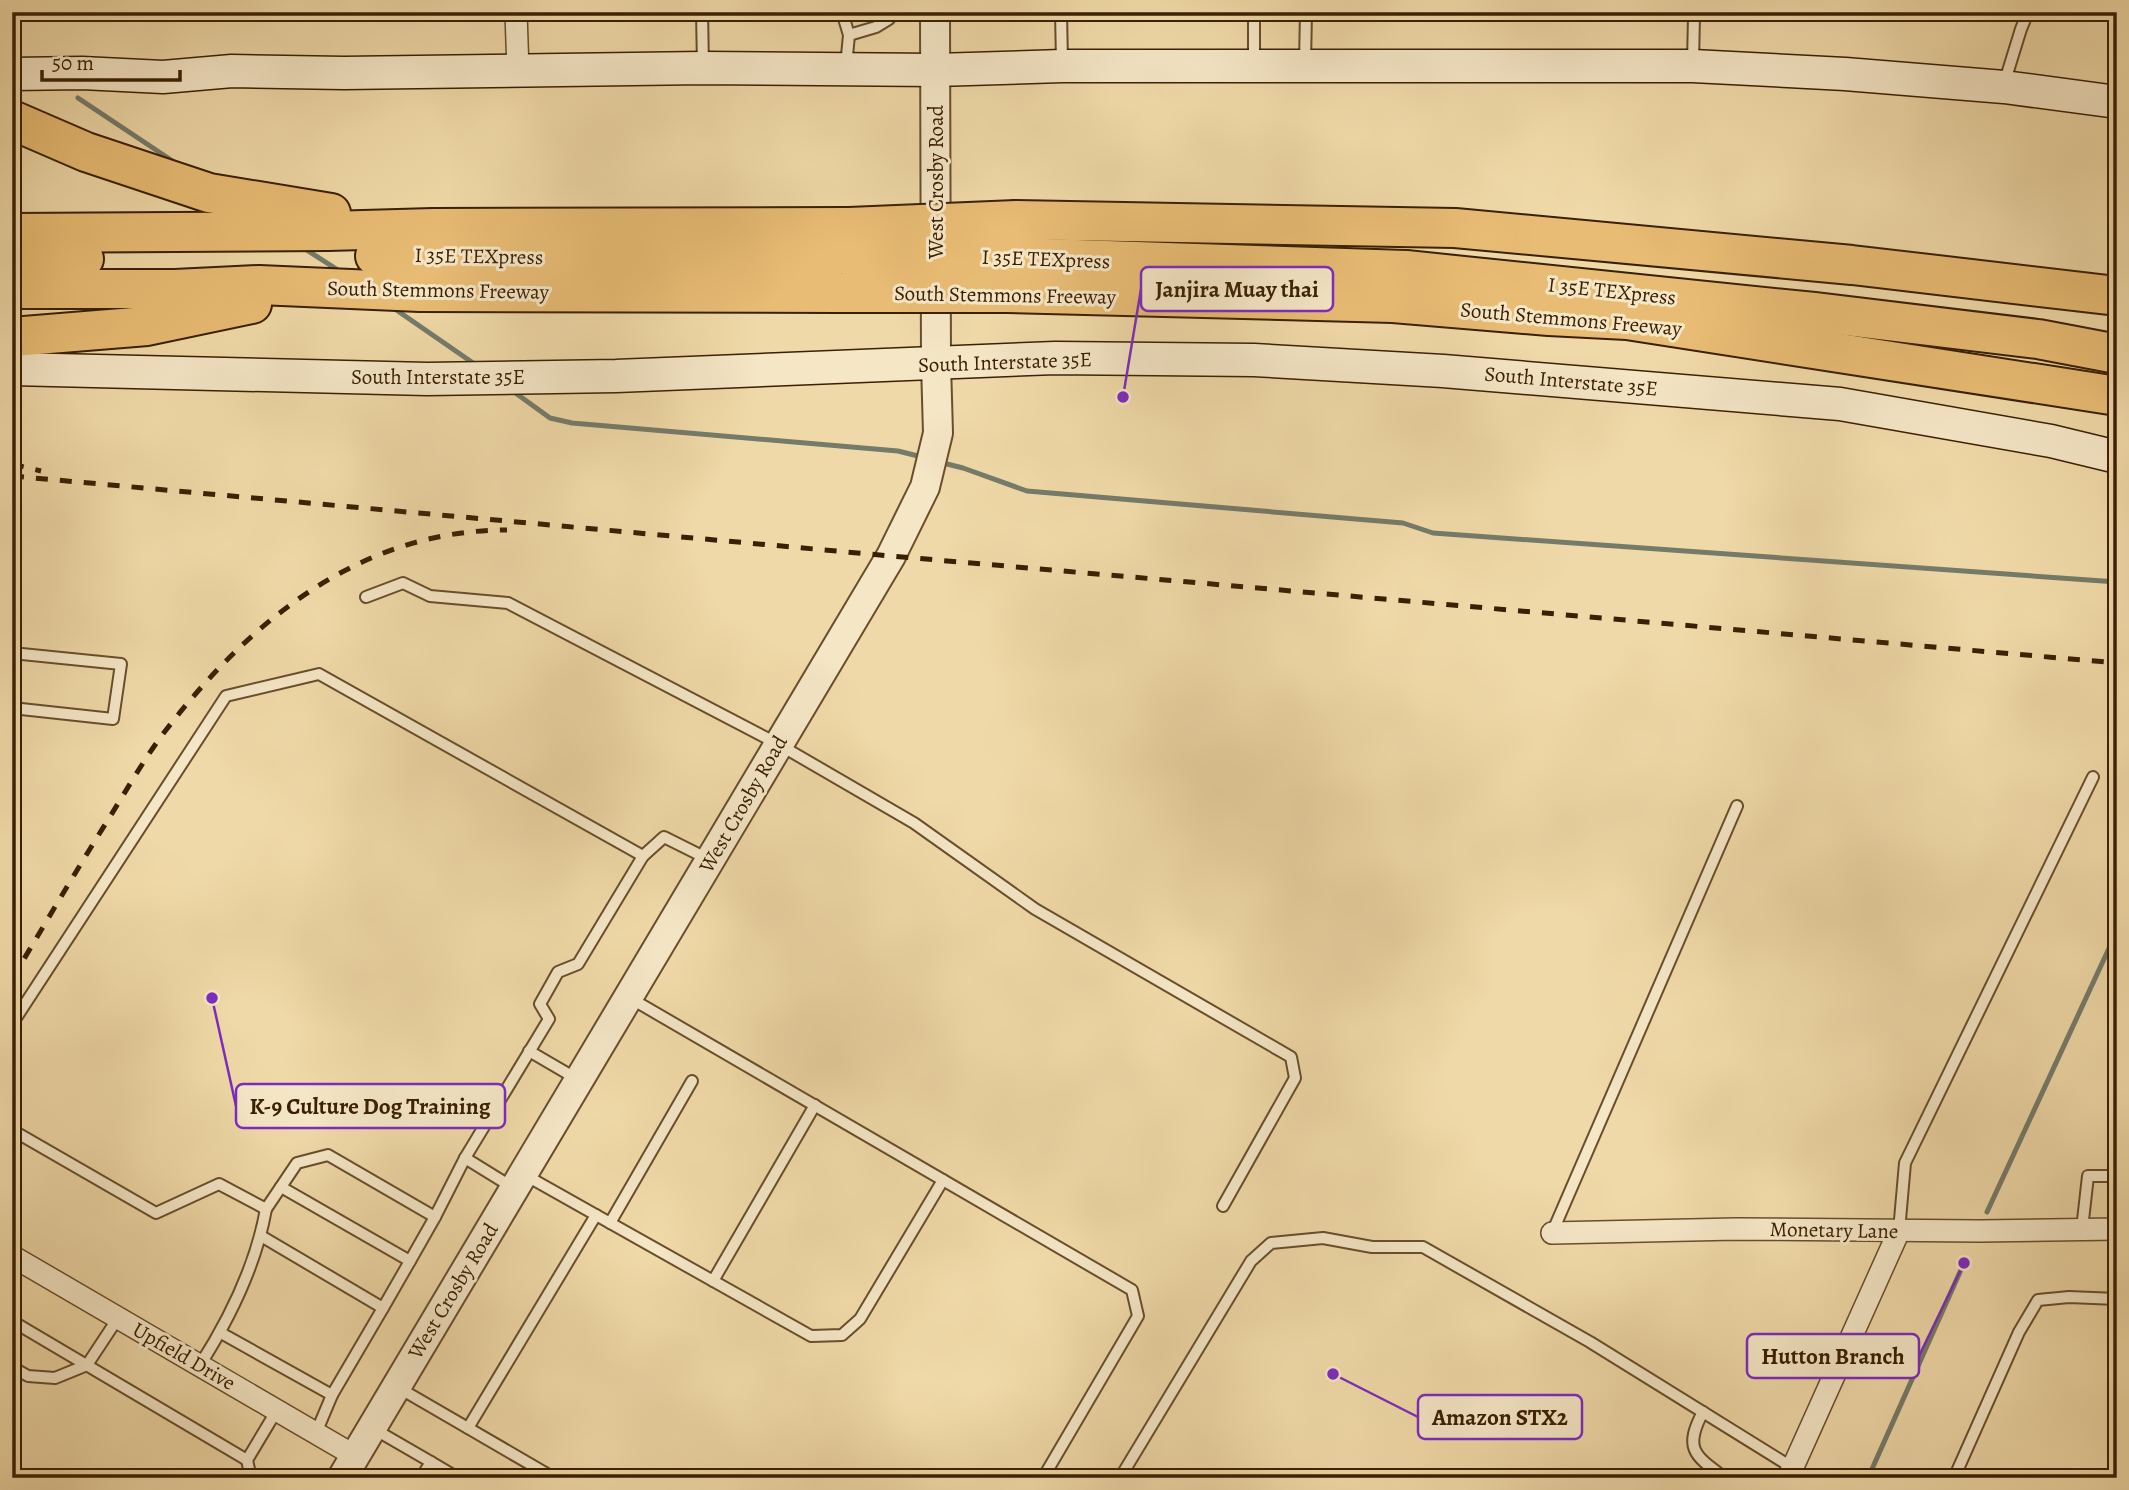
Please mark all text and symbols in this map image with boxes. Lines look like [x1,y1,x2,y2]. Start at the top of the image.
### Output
scale bar [42,38,180,82]
text: 50 m [52,49,94,77]
street label: West Crosby Road [922,104,950,260]
street label: I 35E TEXpress [414,241,544,271]
street label: I 35E TEXpress [981,243,1111,275]
callout: Janjira Muay thai [1141,267,1333,311]
street label: I 35E TEXpress [1547,270,1677,312]
street label: South Stemmons Freeway [327,274,550,306]
text: Janjira Muay thai [1155,274,1319,305]
street label: South Stemmons Freeway [894,279,1117,311]
street label: South Stemmons Freeway [1459,295,1683,343]
street label: South Interstate 35E [918,345,1092,379]
street label: South Interstate 35E [1483,359,1659,403]
street label: South Interstate 35E [351,363,525,391]
street label: West Crosby Road [692,730,794,879]
callout: K-9 Culture Dog Training [236,1084,505,1128]
text: K-9 Culture Dog Training [250,1091,491,1122]
street label: Monetary Lane [1769,1215,1899,1245]
street label: West Crosby Road [401,1217,505,1365]
street label: Upfield Drive [127,1315,241,1397]
callout: Hutton Branch [1747,1334,1919,1378]
text: Hutton Branch [1761,1341,1905,1372]
callout: Amazon STX2 [1418,1395,1582,1439]
text: Amazon STX2 [1431,1402,1568,1433]

